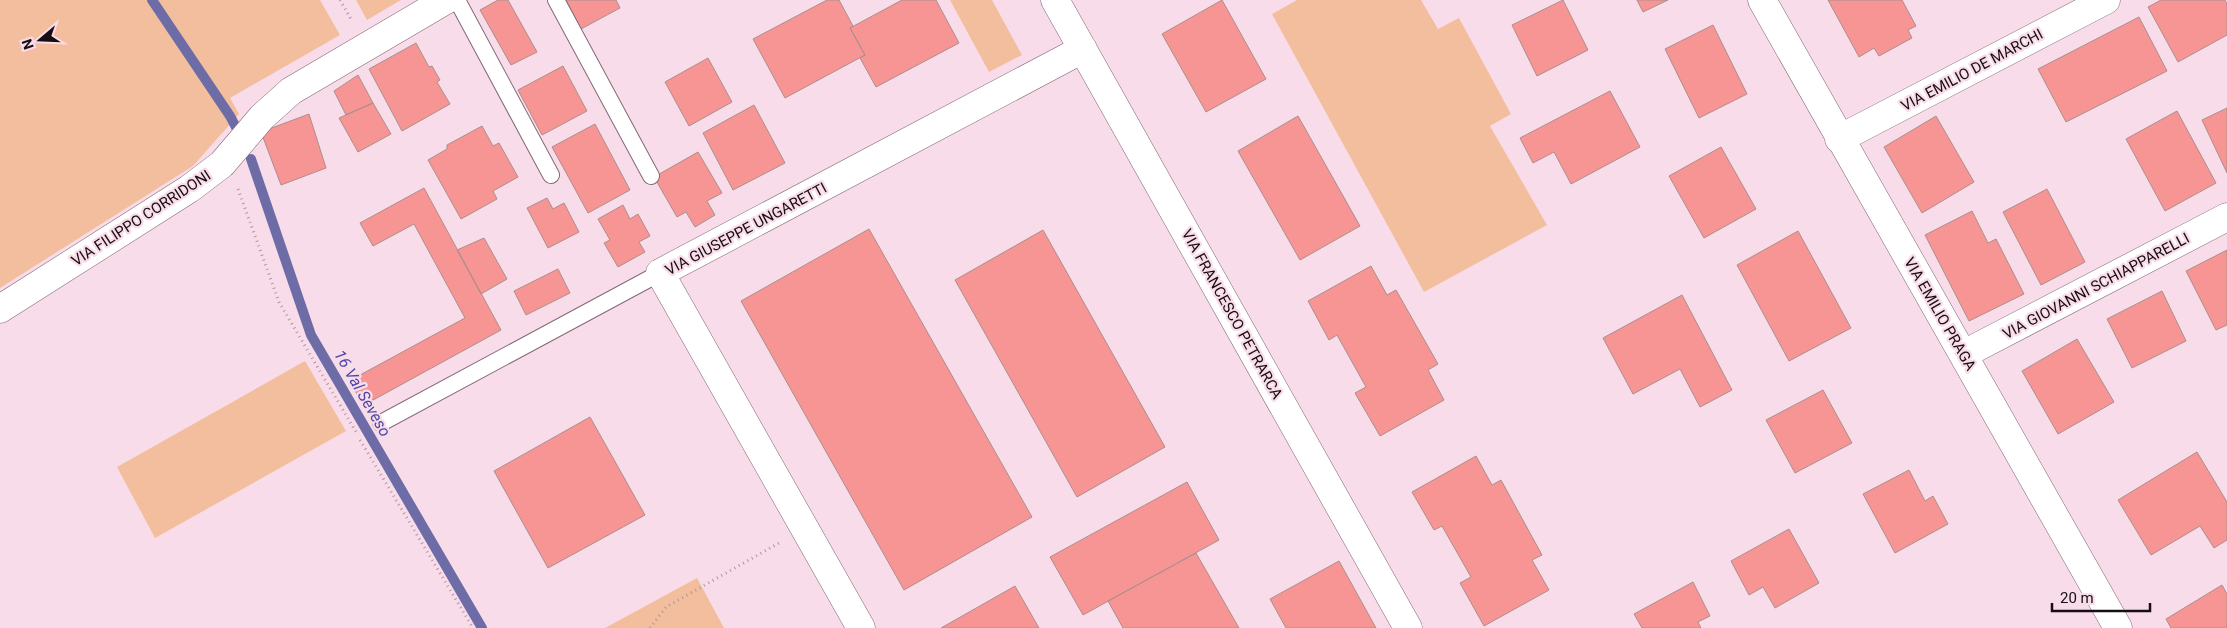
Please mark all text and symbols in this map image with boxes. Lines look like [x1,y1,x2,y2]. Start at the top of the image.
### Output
north arrow [15,15,65,65]
street label: VIA EMILIO DE MARCHI [1898,25,2046,115]
text: N [19,37,37,52]
street label: VIA FILIPPO CORRIDONI [68,166,214,270]
street label: VIA GIUSEPPE UNGARETTI [662,179,830,279]
street label: VIA FRANCESCO PETRARCA [1178,226,1286,402]
street label: VIA GIOVANNI SCHIAPPARELLI [2000,229,2192,343]
street label: VIA EMILIO PRAGA [1900,254,1980,374]
water label: 16 Val Seveso [330,347,395,440]
scale bar [2052,580,2150,612]
text: 20 m [2060,589,2094,607]

